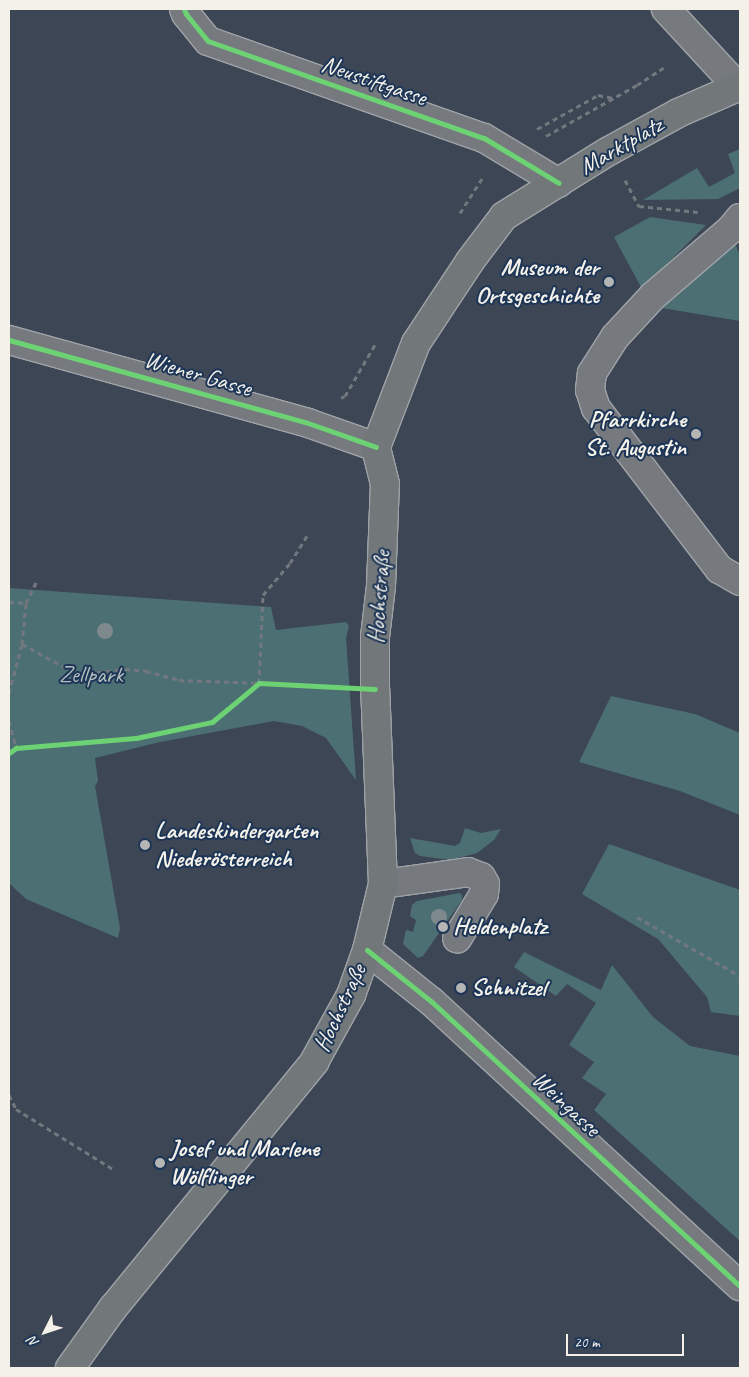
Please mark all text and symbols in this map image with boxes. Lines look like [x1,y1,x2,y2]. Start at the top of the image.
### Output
street label: Neustiftgasse [318,50,430,112]
street label: Marktplatz [574,111,668,181]
place label: Museum der Ortsgeschichte [476,254,599,310]
marker: Museum der Ortsgeschichte [603,276,615,288]
street label: Wiener Gasse [141,345,255,403]
place label: Pfarrkirche St. Augustin [585,406,686,462]
marker: Pfarrkirche St. Augustin [690,428,702,440]
street label: Hochstraße [361,550,397,644]
park label: Zellpark [59,661,123,689]
place label: Landeskindergarten Niederösterreich [155,817,318,873]
marker: Landeskindergarten Niederösterreich [139,839,151,851]
place label: Heldenplatz [453,913,547,941]
marker: Heldenplatz [437,921,449,933]
street label: Hochstraße [307,960,373,1056]
place label: Schnitzel [471,974,546,1002]
marker: Schnitzel [455,982,467,994]
street label: Weingasse [526,1065,606,1143]
place label: Josef und Marlene Wölflinger [170,1135,319,1191]
marker: Josef und Marlene Wölflinger [154,1157,166,1169]
north arrow [20,1307,70,1357]
scale bar [569,1324,686,1356]
text: N [24,1333,43,1351]
text: 20 m [574,1333,600,1352]

